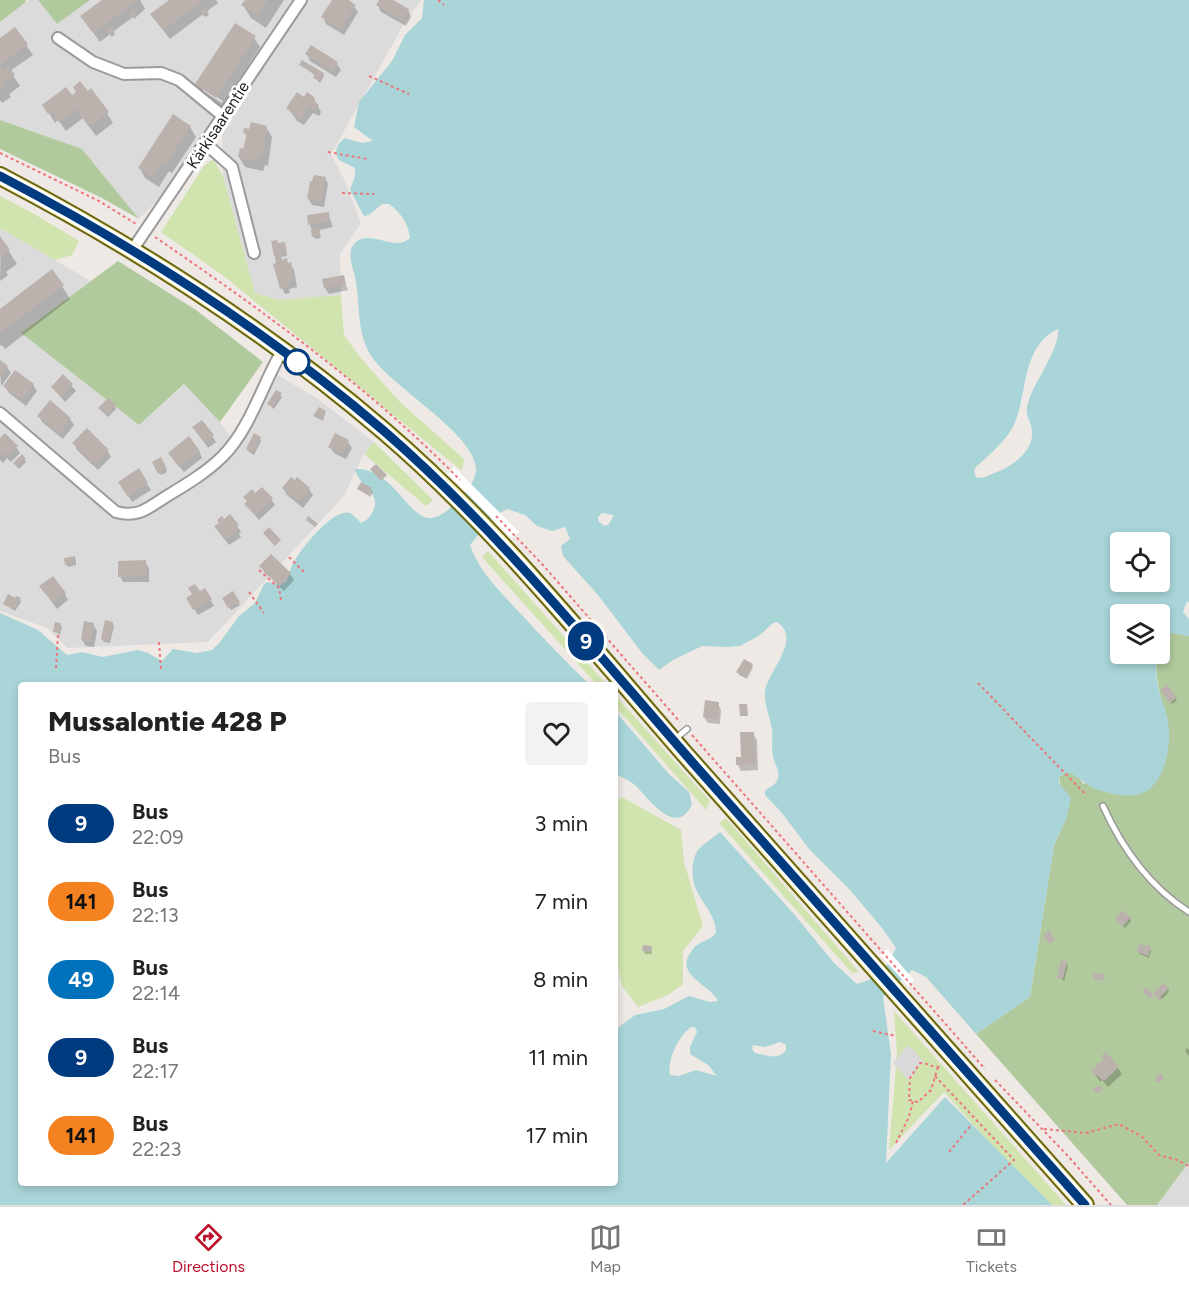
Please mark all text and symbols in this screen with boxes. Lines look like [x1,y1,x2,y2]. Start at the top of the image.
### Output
street label: Kärkisaarentie [183,78,253,172]
unlabelled marker [284,349,310,375]
map controls [1110,532,1170,664]
button: locate [1110,532,1170,592]
button: layers [1110,604,1170,664]
line badge: 9 [566,622,606,660]
text: 9 [580,629,592,654]
button: heart [525,702,588,765]
text: Mussalontie 428 P [48,704,286,738]
text: Bus [48,744,81,768]
text: Bus [132,798,168,825]
text: 3 min [534,810,588,837]
text: 9 [75,811,87,836]
text: 22:09 [132,825,184,849]
text: Bus [132,876,168,903]
text: 7 min [535,888,588,915]
text: 141 [65,889,97,914]
text: 22:13 [132,903,179,927]
text: Bus [132,954,168,981]
text: 8 min [533,966,588,993]
text: 49 [68,967,94,992]
text: 22:14 [132,981,180,1005]
text: Bus [132,1032,168,1059]
text: 11 min [528,1044,588,1071]
text: 9 [75,1045,87,1070]
text: 22:17 [132,1059,178,1083]
text: Bus [132,1110,168,1137]
text: 17 min [526,1122,588,1149]
text: 141 [65,1123,97,1148]
text: 22:23 [132,1137,181,1161]
tab: Directions [172,1221,245,1276]
tab: Map [589,1221,622,1276]
tab: Tickets [966,1221,1017,1276]

